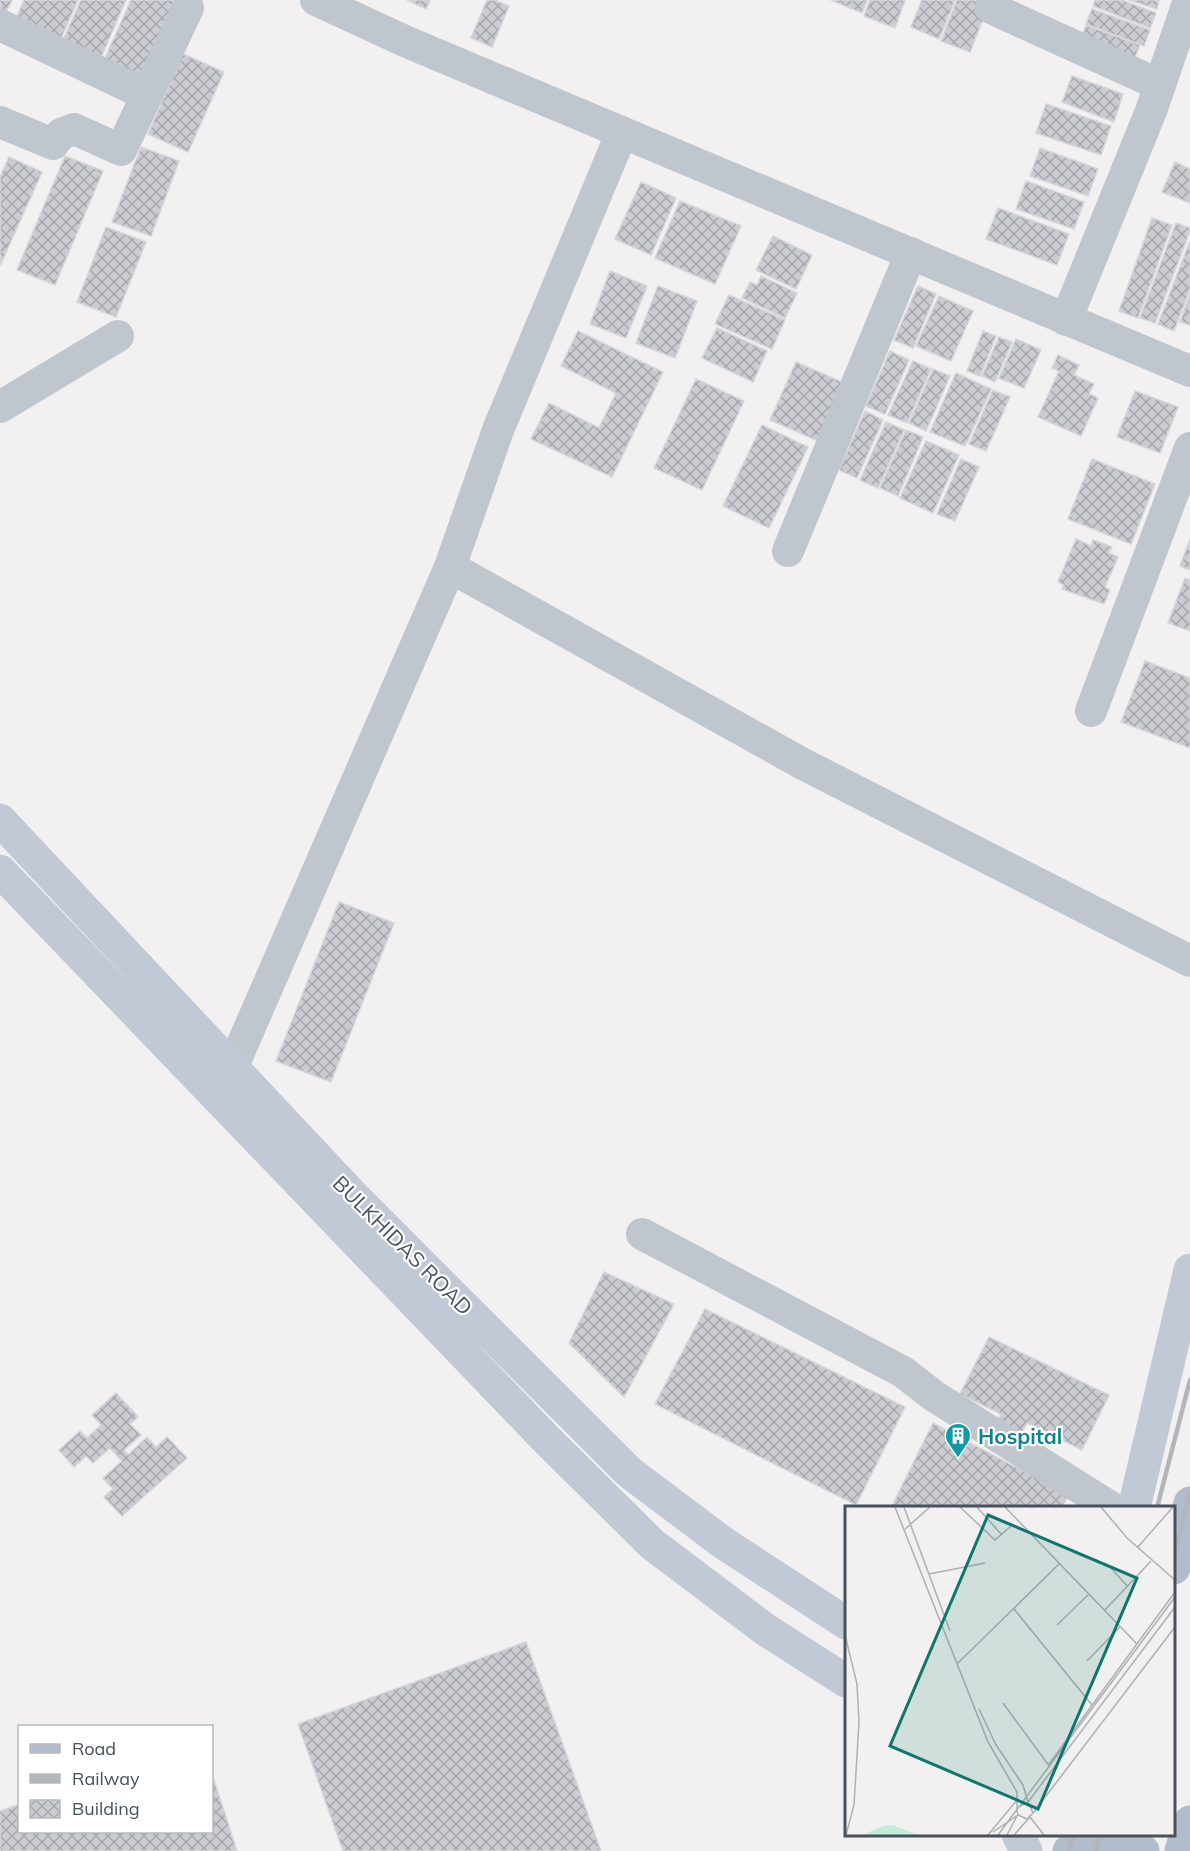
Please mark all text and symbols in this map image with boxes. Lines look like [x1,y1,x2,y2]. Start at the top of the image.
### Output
street label: BULKHIDAS ROAD [328,1170,478,1320]
building icon: Hospital [943,1421,973,1459]
place label: Hospital [978,1423,1062,1449]
inset map [845,1506,1175,1836]
legend [18,1725,213,1833]
text: Road [72,1737,116,1760]
text: Railway [72,1767,140,1790]
text: Building [72,1797,140,1820]

